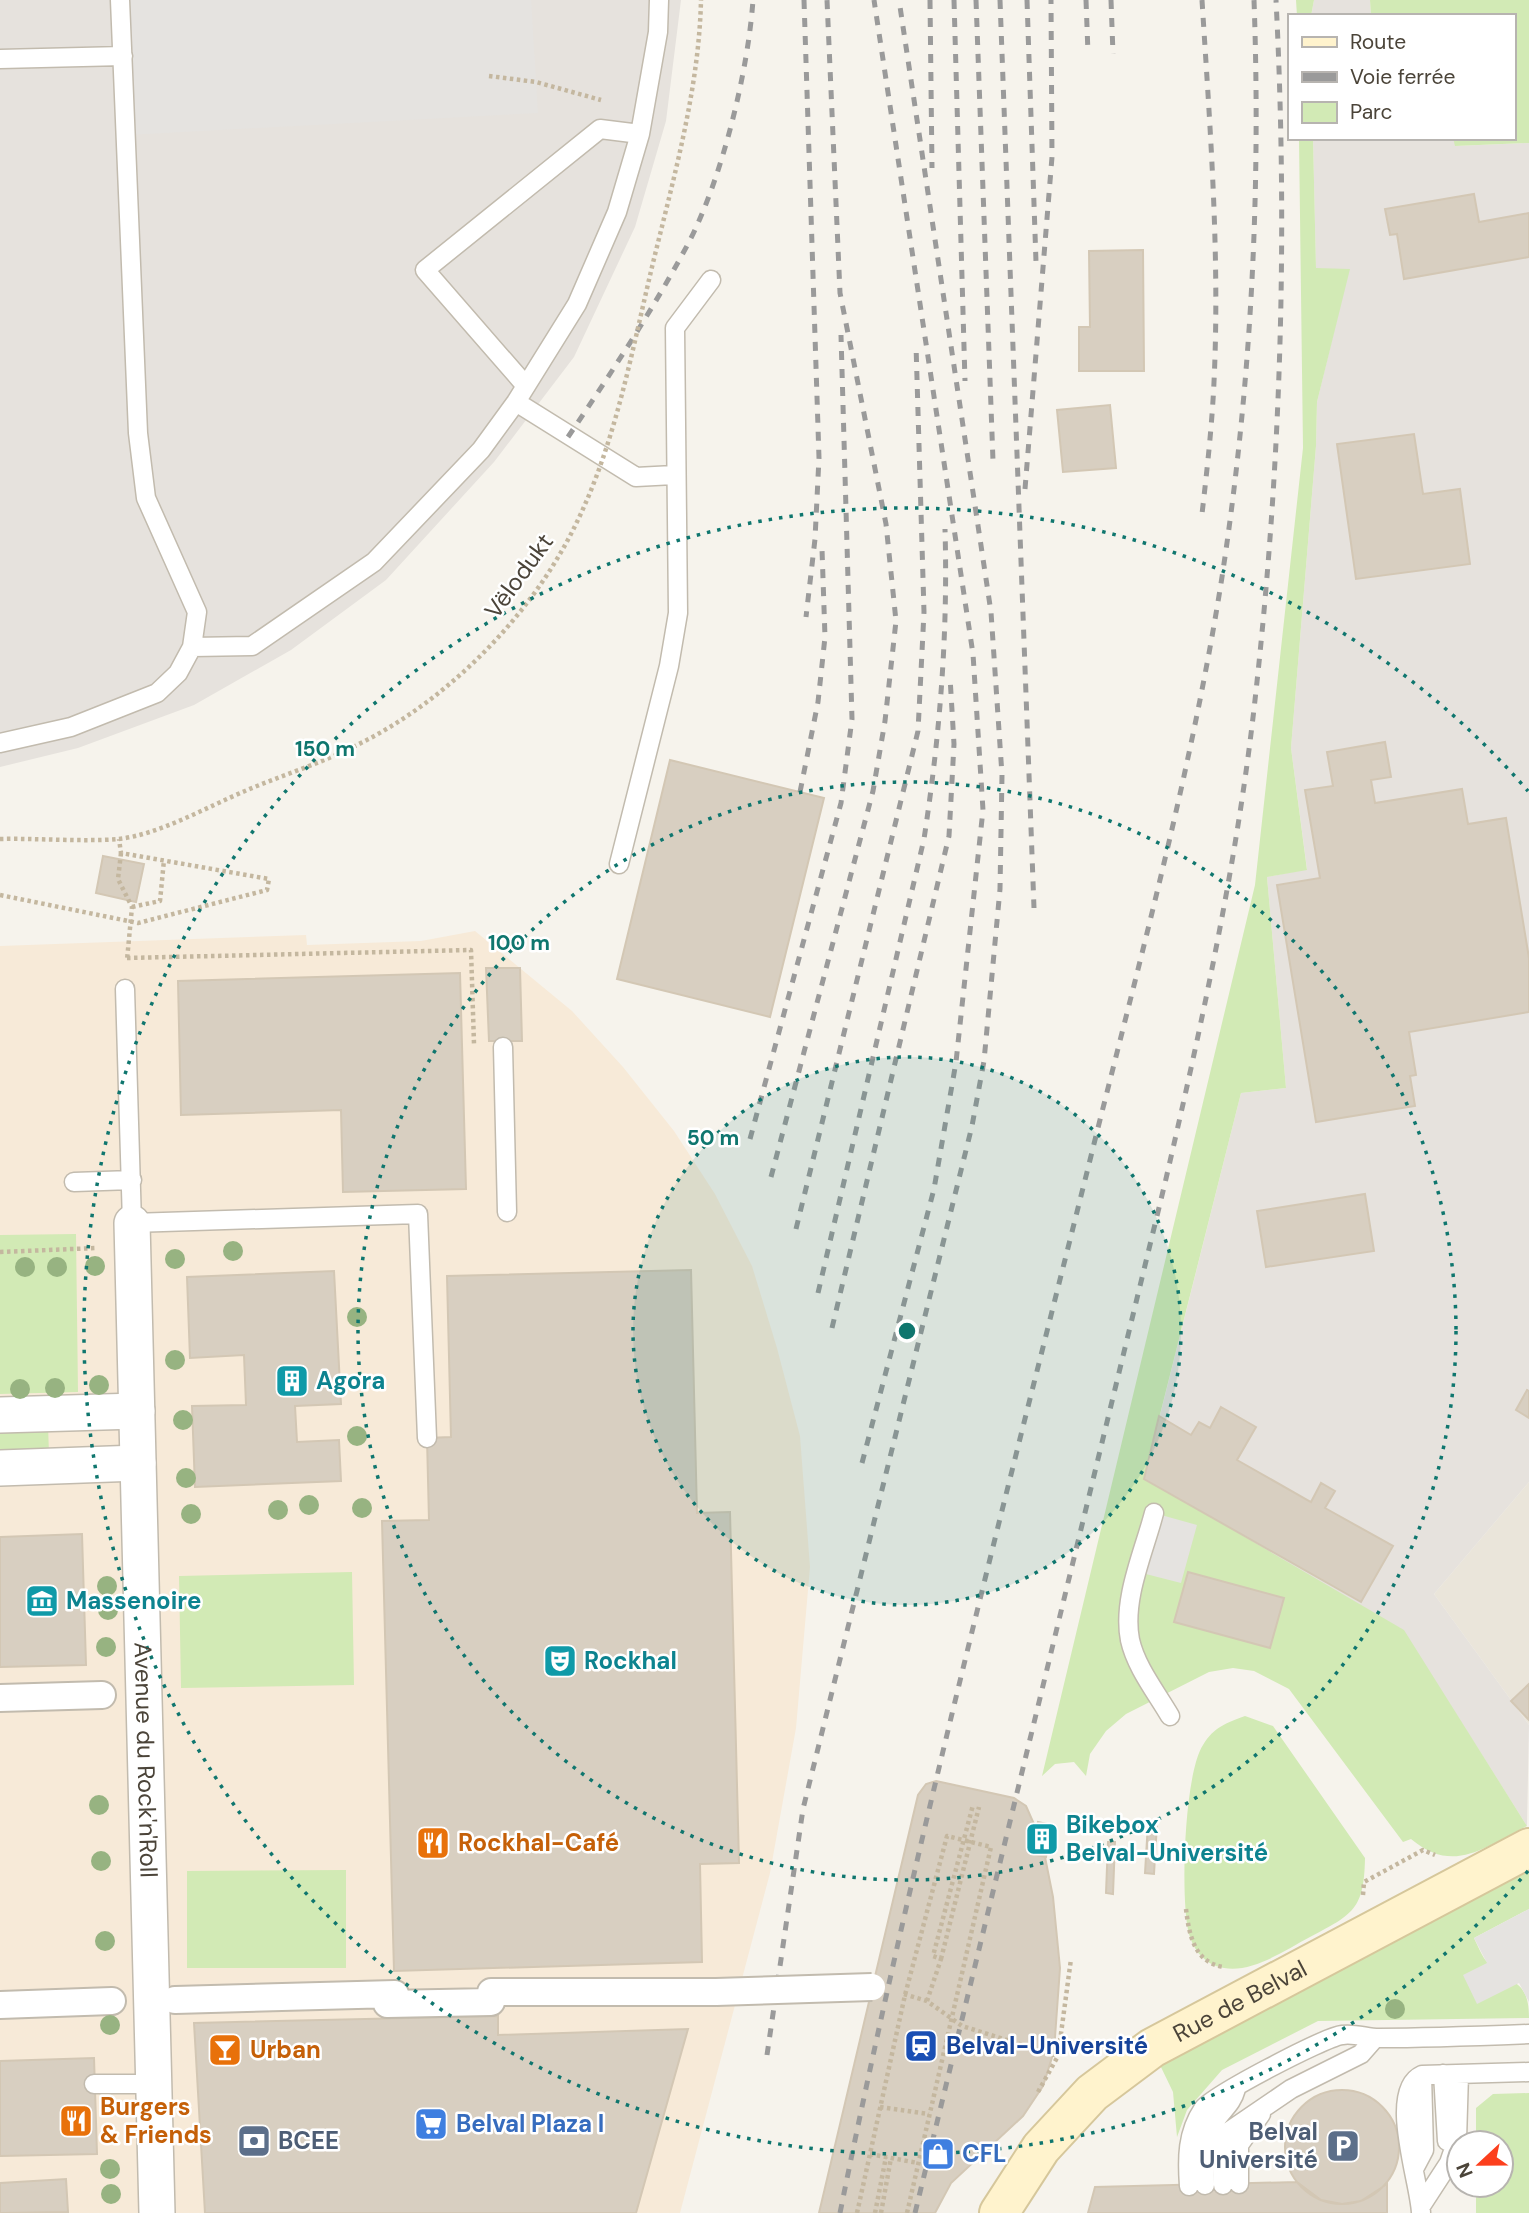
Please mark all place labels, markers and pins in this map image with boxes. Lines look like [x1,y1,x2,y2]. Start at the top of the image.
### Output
centre of rings [895,1319,919,1343]
building icon: Agora [273,1362,311,1400]
place label: Agora [316,1365,385,1396]
museum icon: Massenoire [23,1582,61,1620]
place label: Massenoire [66,1585,201,1616]
theatre icon: Rockhal [541,1642,579,1680]
place label: Rockhal [584,1645,677,1676]
place label: Bikebox Belval-Université [1066,1809,1268,1868]
building icon: Bikebox Belval-Université [1023,1820,1061,1858]
restaurant icon: Rockhal-Café [414,1824,452,1862]
place label: Rockhal-Café [458,1827,619,1858]
station icon: Belval-Université [902,2027,940,2065]
place label: Belval-Université [946,2030,1148,2061]
bar icon: Urban [206,2031,244,2069]
place label: Urban [250,2034,321,2065]
place label: Burgers & Friends [100,2091,212,2150]
restaurant icon: Burgers & Friends [57,2102,95,2140]
supermarket icon: Belval Plaza I [412,2105,450,2143]
place label: Belval Plaza I [456,2108,604,2139]
place label: Belval Université [1199,2116,1318,2175]
bank icon: BCEE [235,2122,273,2160]
place label: BCEE [278,2125,339,2156]
parking icon: Belval Université [1324,2127,1362,2165]
shop icon: CFL [919,2135,957,2173]
place label: CFL [962,2138,1006,2169]

